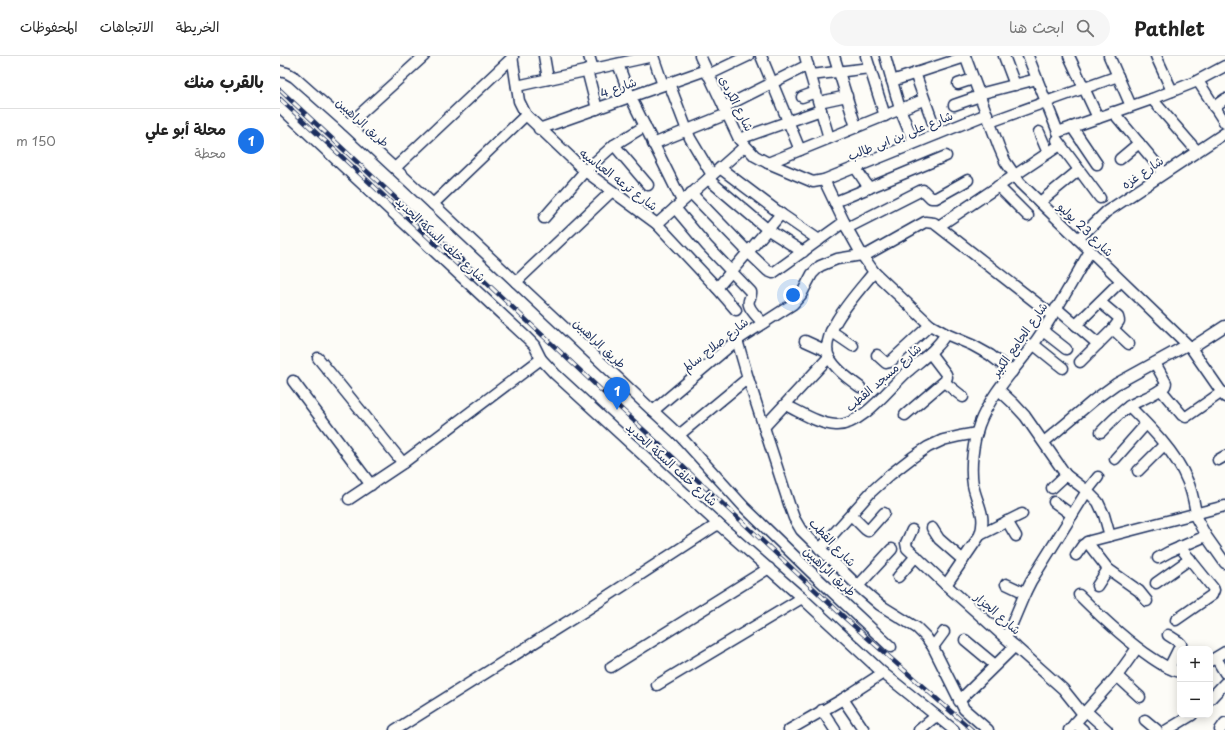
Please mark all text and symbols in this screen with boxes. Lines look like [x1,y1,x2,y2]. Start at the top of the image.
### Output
search box [830,10,1110,46]
text: Pathlet [1134,14,1205,42]
text: ابحث هنا [1009,15,1064,38]
text: المحفوظات [20,16,78,37]
text: الاتجاهات [100,16,154,37]
text: الخريطة [176,16,219,37]
icon: search [1074,17,1096,39]
text: بالقرب منك [184,68,264,94]
street label: شارع 4 [597,72,639,103]
street label: شارع الكردى [714,72,759,134]
street label: طريق الراهبين [332,93,394,151]
street label: شارع على بن ابى طالب [845,106,956,165]
text: محلة أبو علي [145,117,226,140]
text: 150 m [16,131,56,150]
text: 1 [248,131,254,150]
text: محطة [195,143,226,162]
street label: شارع ترعه العباسيه [575,144,662,215]
street label: شارع غزه [1117,151,1167,194]
street label: شارع خلف السكة الحديد [391,192,490,286]
street label: شارع 23 يوليو [1053,197,1118,261]
your location [783,285,803,305]
street label: شارع الجامع الكبير [986,298,1052,381]
street label: شارع صلاح سالم [678,312,753,377]
street label: طريق الراهبين [570,314,630,372]
street label: شارع مسجد القطب [841,339,926,416]
pin: 1 [604,377,630,410]
street label: شارع خلف السكة الحديد [622,418,722,511]
street label: شارع القطب [805,514,861,571]
street label: طريق الراهبين [800,542,860,600]
street label: شارع الجزار [969,587,1025,639]
map controls [1177,646,1213,718]
button: + [1177,646,1213,682]
button: − [1177,682,1213,718]

